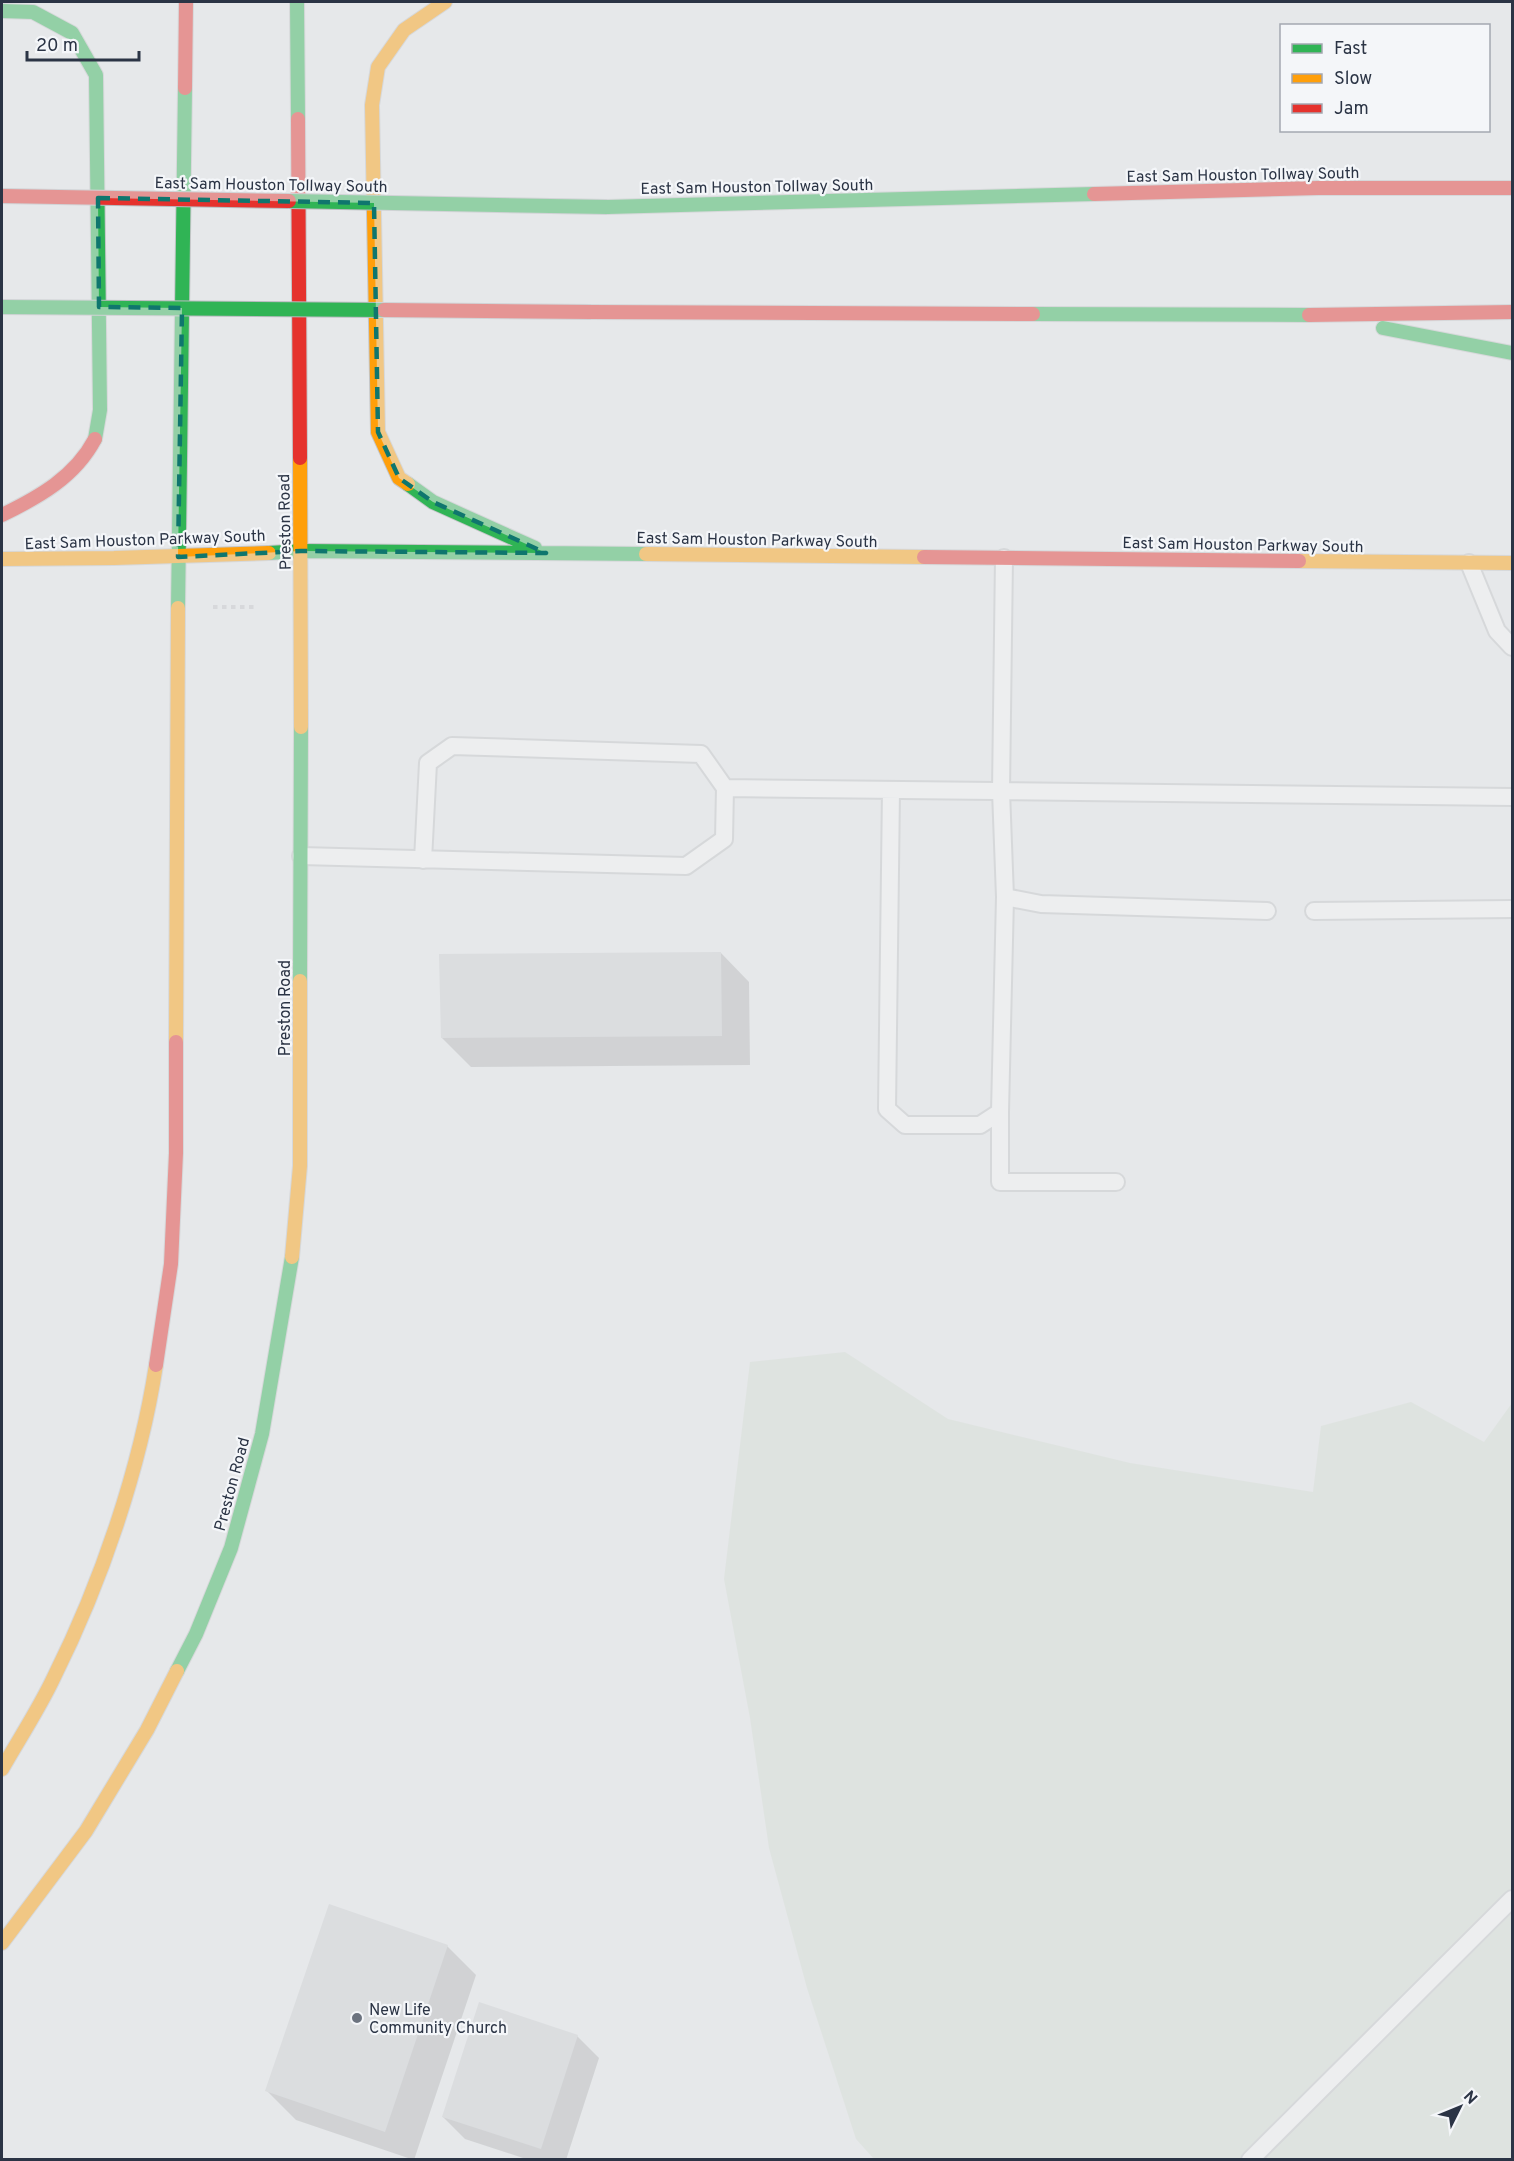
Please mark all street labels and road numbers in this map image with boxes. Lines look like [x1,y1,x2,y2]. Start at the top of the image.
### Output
street label: East Sam Houston Tollway South [1126,164,1360,188]
street label: East Sam Houston Tollway South [154,174,388,198]
street label: East Sam Houston Tollway South [640,176,874,200]
street label: Preston Road [275,474,297,570]
street label: East Sam Houston Parkway South [24,527,266,555]
street label: East Sam Houston Parkway South [636,529,878,553]
street label: East Sam Houston Parkway South [1122,534,1364,558]
street label: Preston Road [276,960,296,1056]
street label: Preston Road [211,1435,255,1534]

